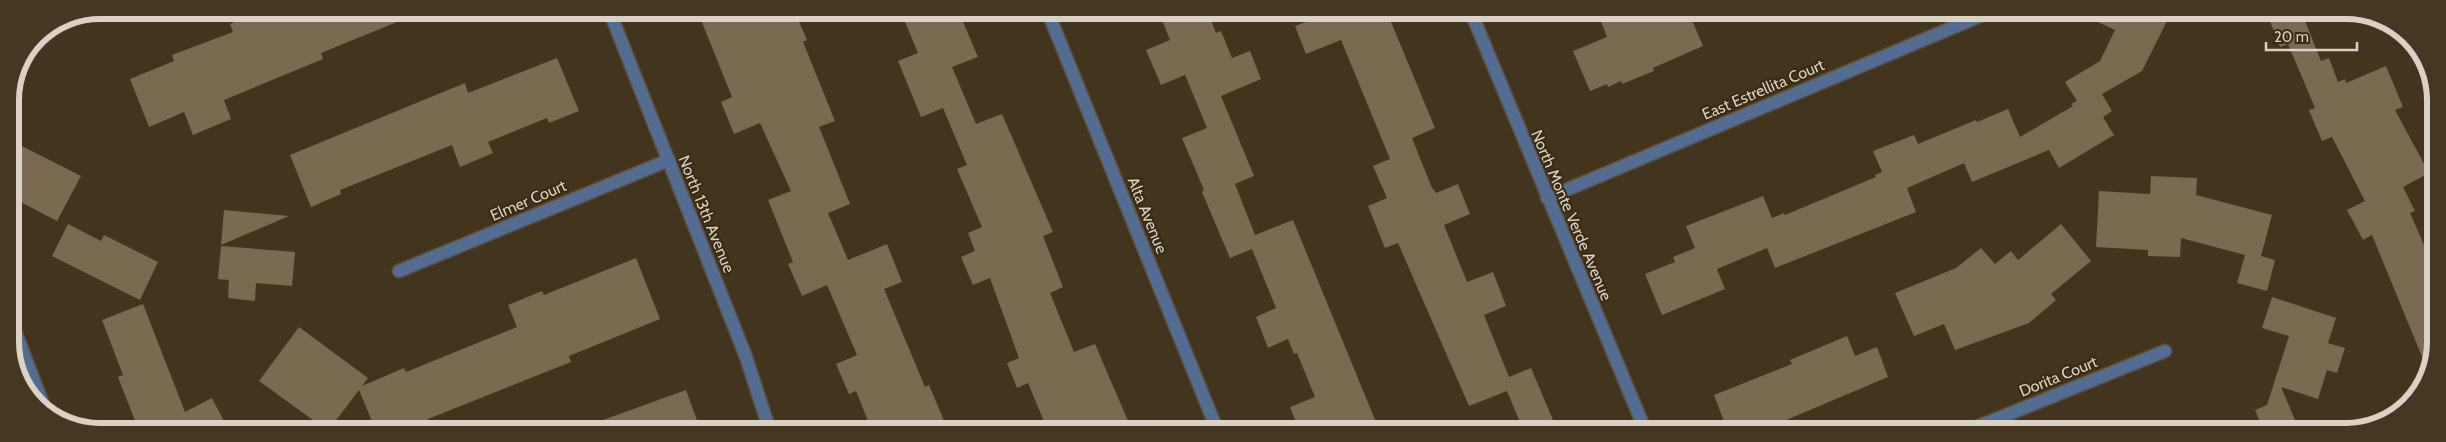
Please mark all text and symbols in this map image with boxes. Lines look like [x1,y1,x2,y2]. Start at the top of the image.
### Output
scale bar [2266,20,2357,52]
text: 20 m [2274,28,2309,46]
street label: East Estrellita Court [1699,55,1828,124]
street label: North Monte Verde Avenue [1527,127,1616,303]
street label: North 13th Avenue [674,153,739,276]
street label: Alta Avenue [1124,174,1171,256]
street label: Elmer Court [487,176,570,225]
street label: Dorita Court [2016,352,2101,401]

